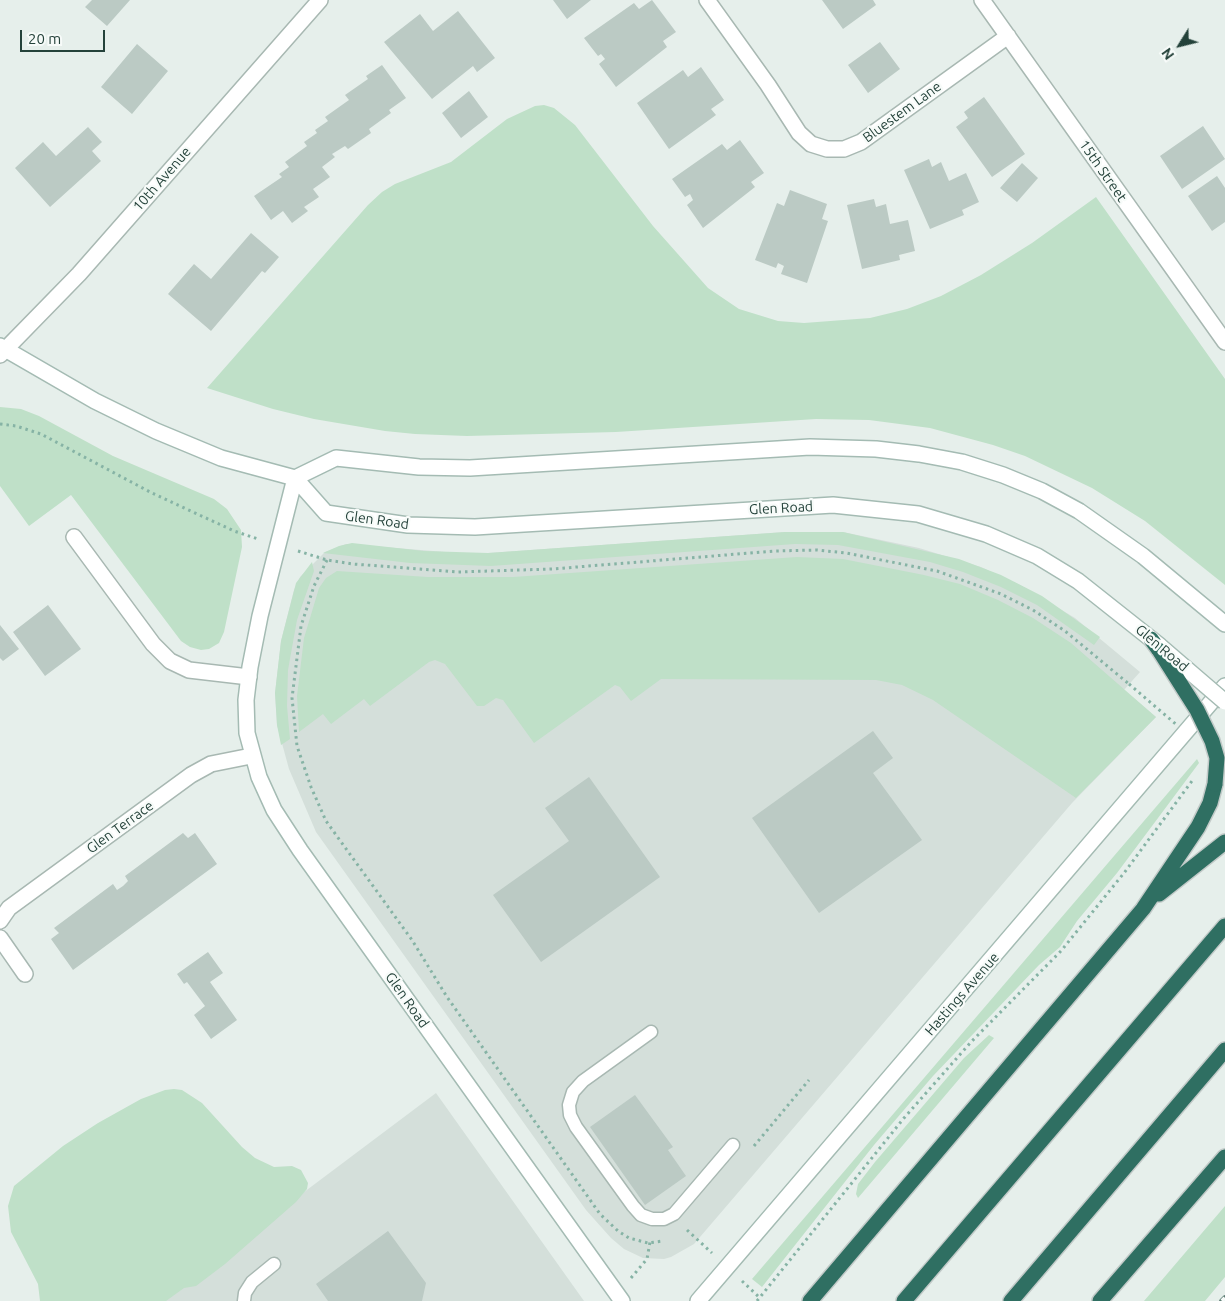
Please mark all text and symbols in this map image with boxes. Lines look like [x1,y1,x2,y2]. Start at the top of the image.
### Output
scale bar [22,20,108,52]
north arrow [1155,20,1205,70]
text: 20 m [28,30,61,47]
text: N [1158,45,1177,63]
street label: Bluestem Lane [859,78,945,146]
street label: 15th Street [1076,137,1130,205]
street label: 10th Avenue [130,143,194,215]
street label: Glen Road [749,498,813,518]
street label: Glen Road [344,507,410,533]
street label: Glen Road [1132,621,1192,675]
street label: Glen Terrace [83,797,157,857]
street label: Hastings Avenue [921,949,1003,1039]
street label: Glen Road [382,969,432,1031]

